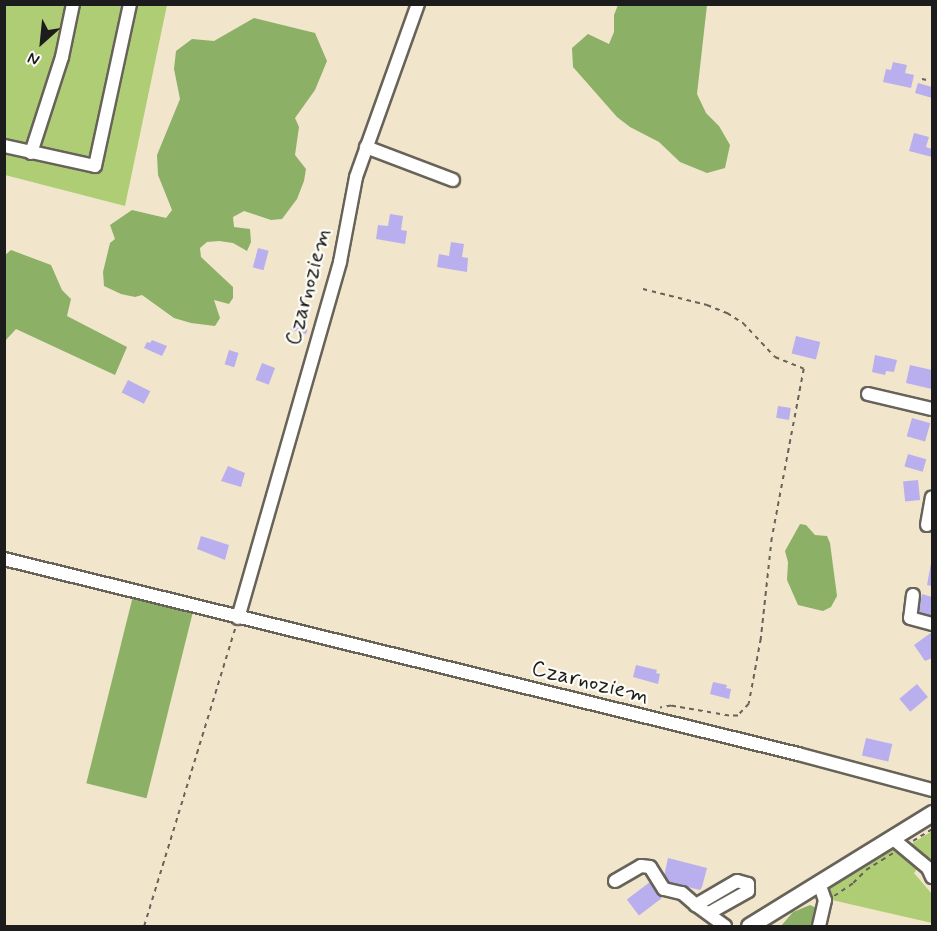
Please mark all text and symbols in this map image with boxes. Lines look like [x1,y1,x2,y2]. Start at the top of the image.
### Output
north arrow [12,12,72,72]
text: N [24,47,43,70]
street label: Czarnoziem [281,226,337,348]
street label: Czarnoziem [529,656,651,710]

